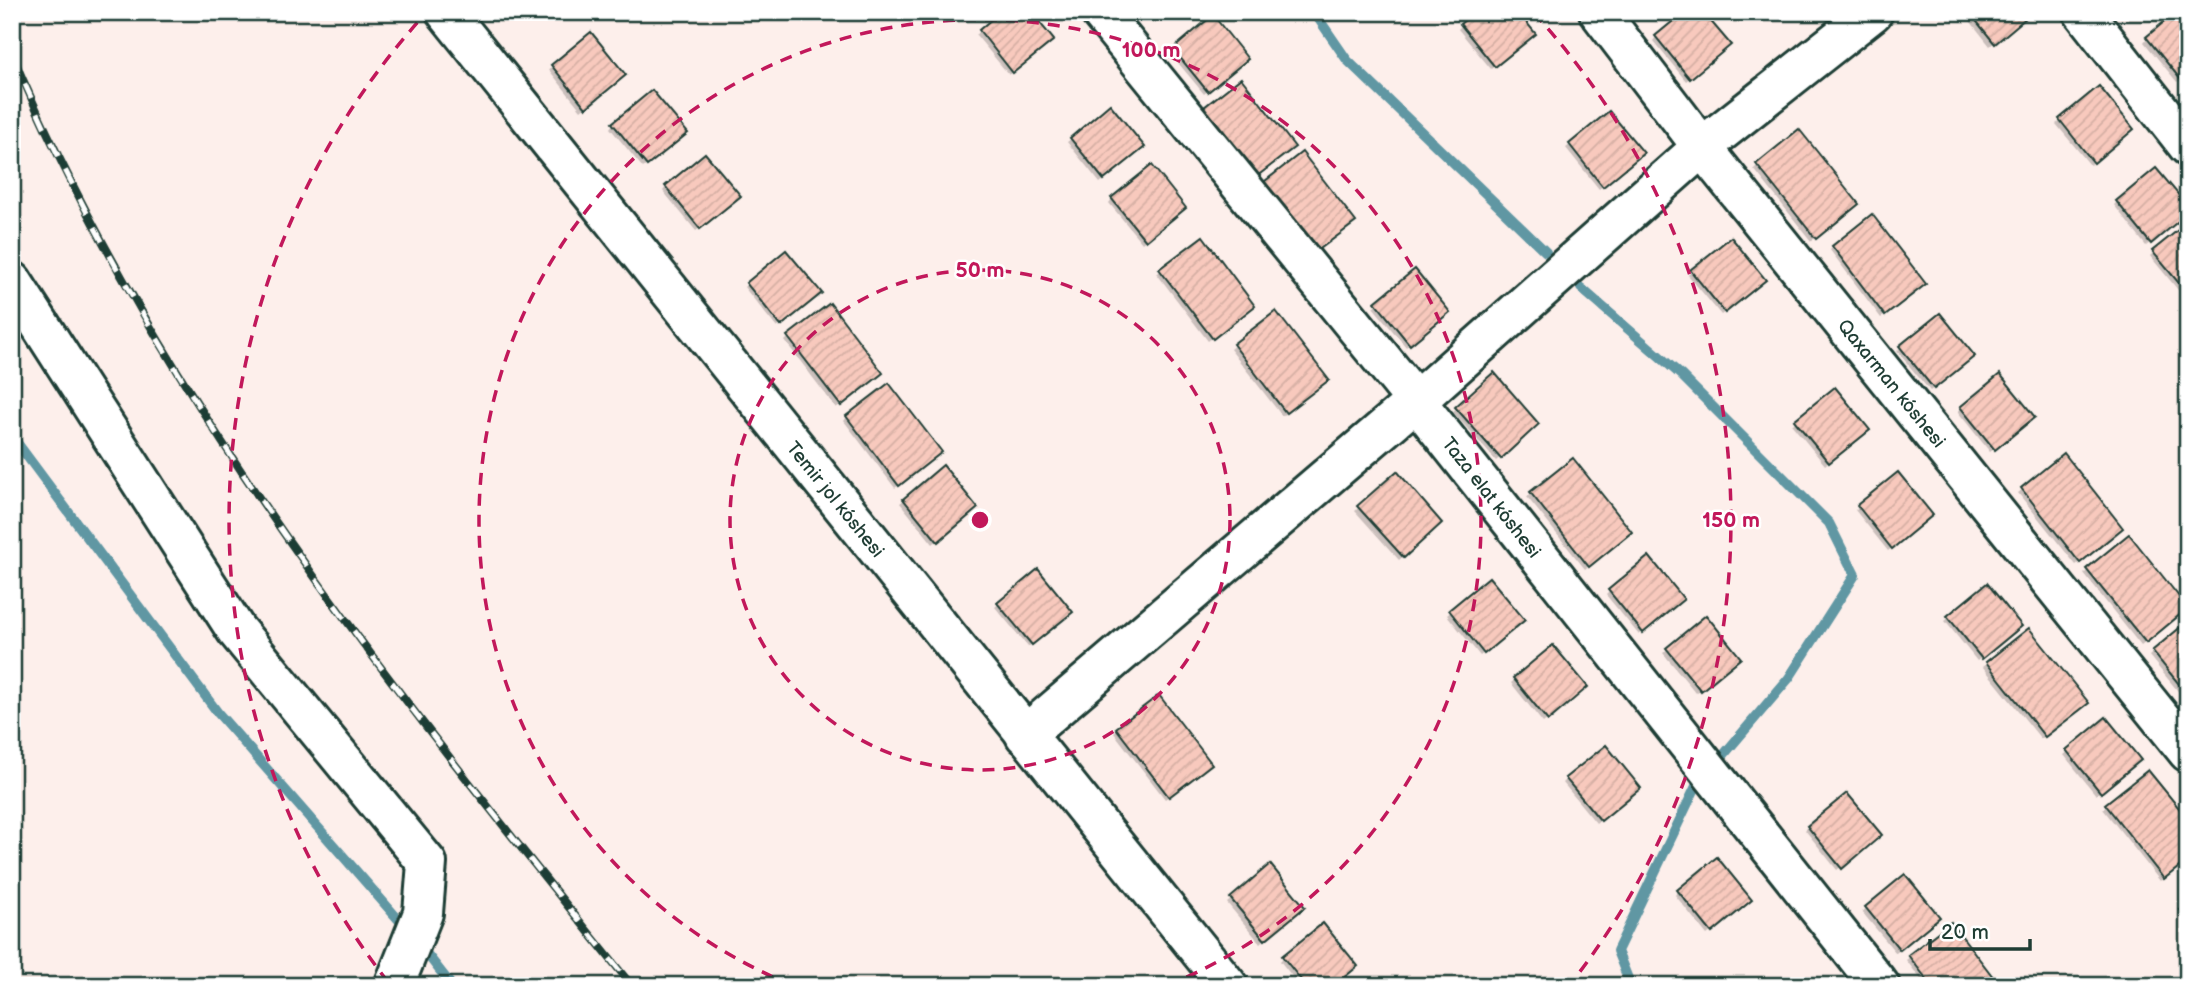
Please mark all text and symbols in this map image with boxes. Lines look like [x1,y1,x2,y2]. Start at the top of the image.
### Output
text: 100 m [1122,38,1180,63]
text: 50 m [956,258,1004,283]
street label: Qaxarman kóshesi [1832,315,1950,453]
street label: Taza elat kóshesi [1437,433,1545,563]
street label: Temir jol kóshesi [781,437,889,563]
centre of rings [968,508,992,532]
text: 150 m [1702,508,1760,533]
scale bar [1930,907,2030,951]
text: 20 m [1941,920,1989,945]

